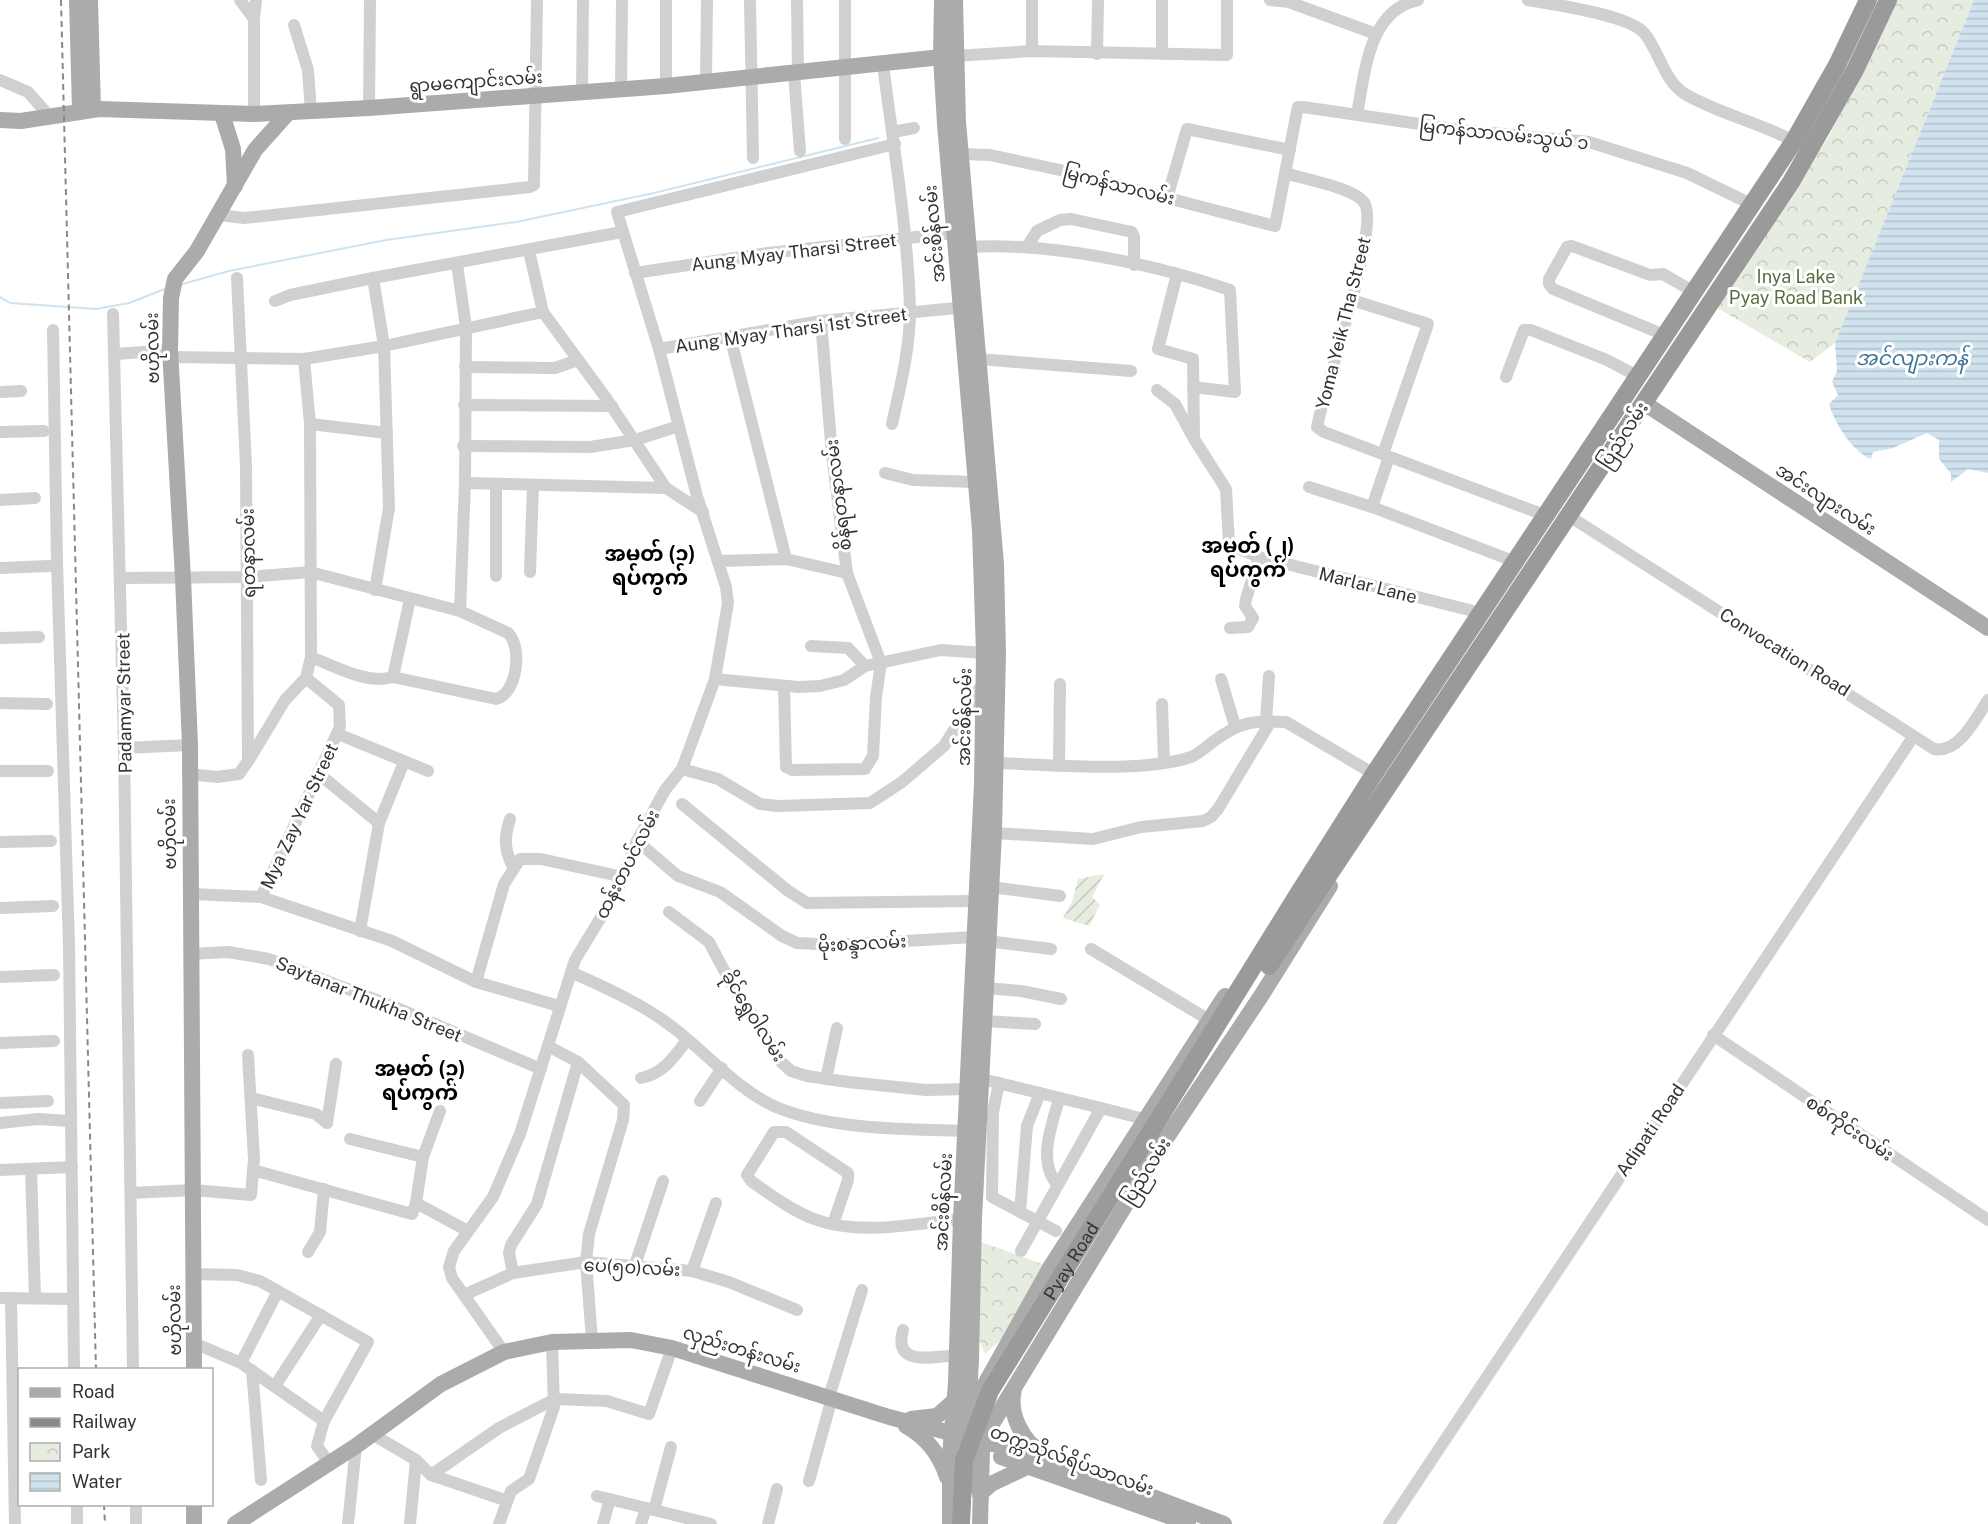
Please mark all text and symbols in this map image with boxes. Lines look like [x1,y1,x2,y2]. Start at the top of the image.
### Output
street label: ရွာမကျောင်းလမ်း [409,64,544,101]
street label: မြကန်သာလမ်းသွယ် ၁ [1418,113,1590,158]
street label: မြကန်သာလမ်း [1060,159,1177,214]
street label: အင်းစိန်လမ်း [916,184,954,284]
street label: Aung Myay Tharsi Street [690,229,898,275]
street label: Yoma Yeik Tha Street [1311,235,1375,411]
park label: Inya Lake Pyay Road Bank [1729,266,1863,308]
street label: Aung Myay Tharsi 1st Street [674,303,908,357]
street label: ဗဟိုလမ်း [138,312,168,384]
water label: အင်လျားကန် [1856,344,1971,375]
street label: ပြည်လမ်း [1592,397,1656,475]
street label: စိန်ရတနာလမ်း [818,437,860,552]
street label: အင်းလျားလမ်း [1769,457,1881,543]
street label: ရတနာလမ်း [235,508,264,598]
district label: အမှတ် (၂) ရပ်ကွက် [1201,530,1295,587]
district label: အမှတ် (၁) ရပ်ကွက် [604,538,696,595]
street label: Marlar Lane [1317,563,1419,607]
street label: Convocation Road [1716,603,1854,701]
street label: Padamyar Street [112,633,136,773]
street label: အင်းစိန်လမ်း [950,668,980,766]
street label: Mya Zay Yar Street [256,740,342,892]
street label: ဗဟိုလမ်း [155,798,185,870]
street label: ထန်းတပင်လမ်း [589,805,668,924]
street label: မိုးစန္ဒာလမ်း [817,927,907,961]
street label: Saytanar Thukha Street [273,952,465,1046]
street label: ခိုင်ရွှေဝါလမ်း [714,965,793,1068]
district label: အမှတ် (၃) ရပ်ကွက် [374,1053,466,1110]
street label: Adipati Road [1611,1080,1689,1180]
street label: စစ်ကိုင်းလမ်း [1799,1089,1899,1169]
street label: ပြည်လမ်း [1116,1133,1179,1211]
street label: အင်းစိန်လမ်း [927,1152,961,1252]
street label: Pyay Road [1039,1218,1103,1304]
street label: ပေ(၅၀)လမ်း [583,1252,681,1285]
street label: ဗဟိုလမ်း [160,1284,190,1356]
street label: လှည်းတန်းလမ်း [679,1319,804,1382]
legend [18,1368,213,1506]
text: Road [72,1381,115,1402]
text: Railway [72,1411,137,1432]
street label: တက္ကသိုလ်ရိပ်သာလမ်း [986,1418,1158,1504]
text: Park [72,1441,110,1462]
text: Water [72,1471,122,1492]

